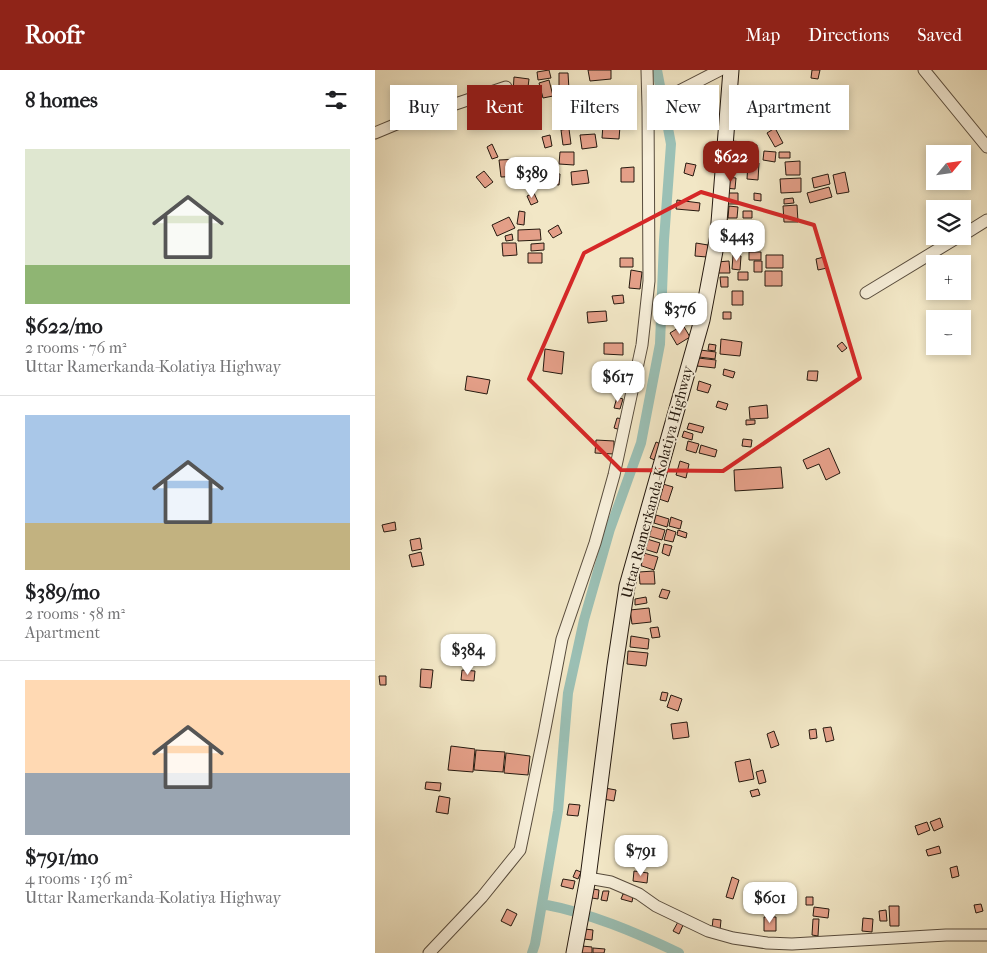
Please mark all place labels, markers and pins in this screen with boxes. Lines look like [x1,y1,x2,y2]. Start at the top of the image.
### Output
pin: $622 [701,140,761,183]
pin: $389 [502,156,562,199]
pin: $443 [707,220,767,262]
pin: $376 [650,292,710,335]
pin: $617 [588,360,648,403]
pin: $384 [438,634,498,676]
pin: $791 [611,834,671,877]
pin: $601 [740,882,800,924]

